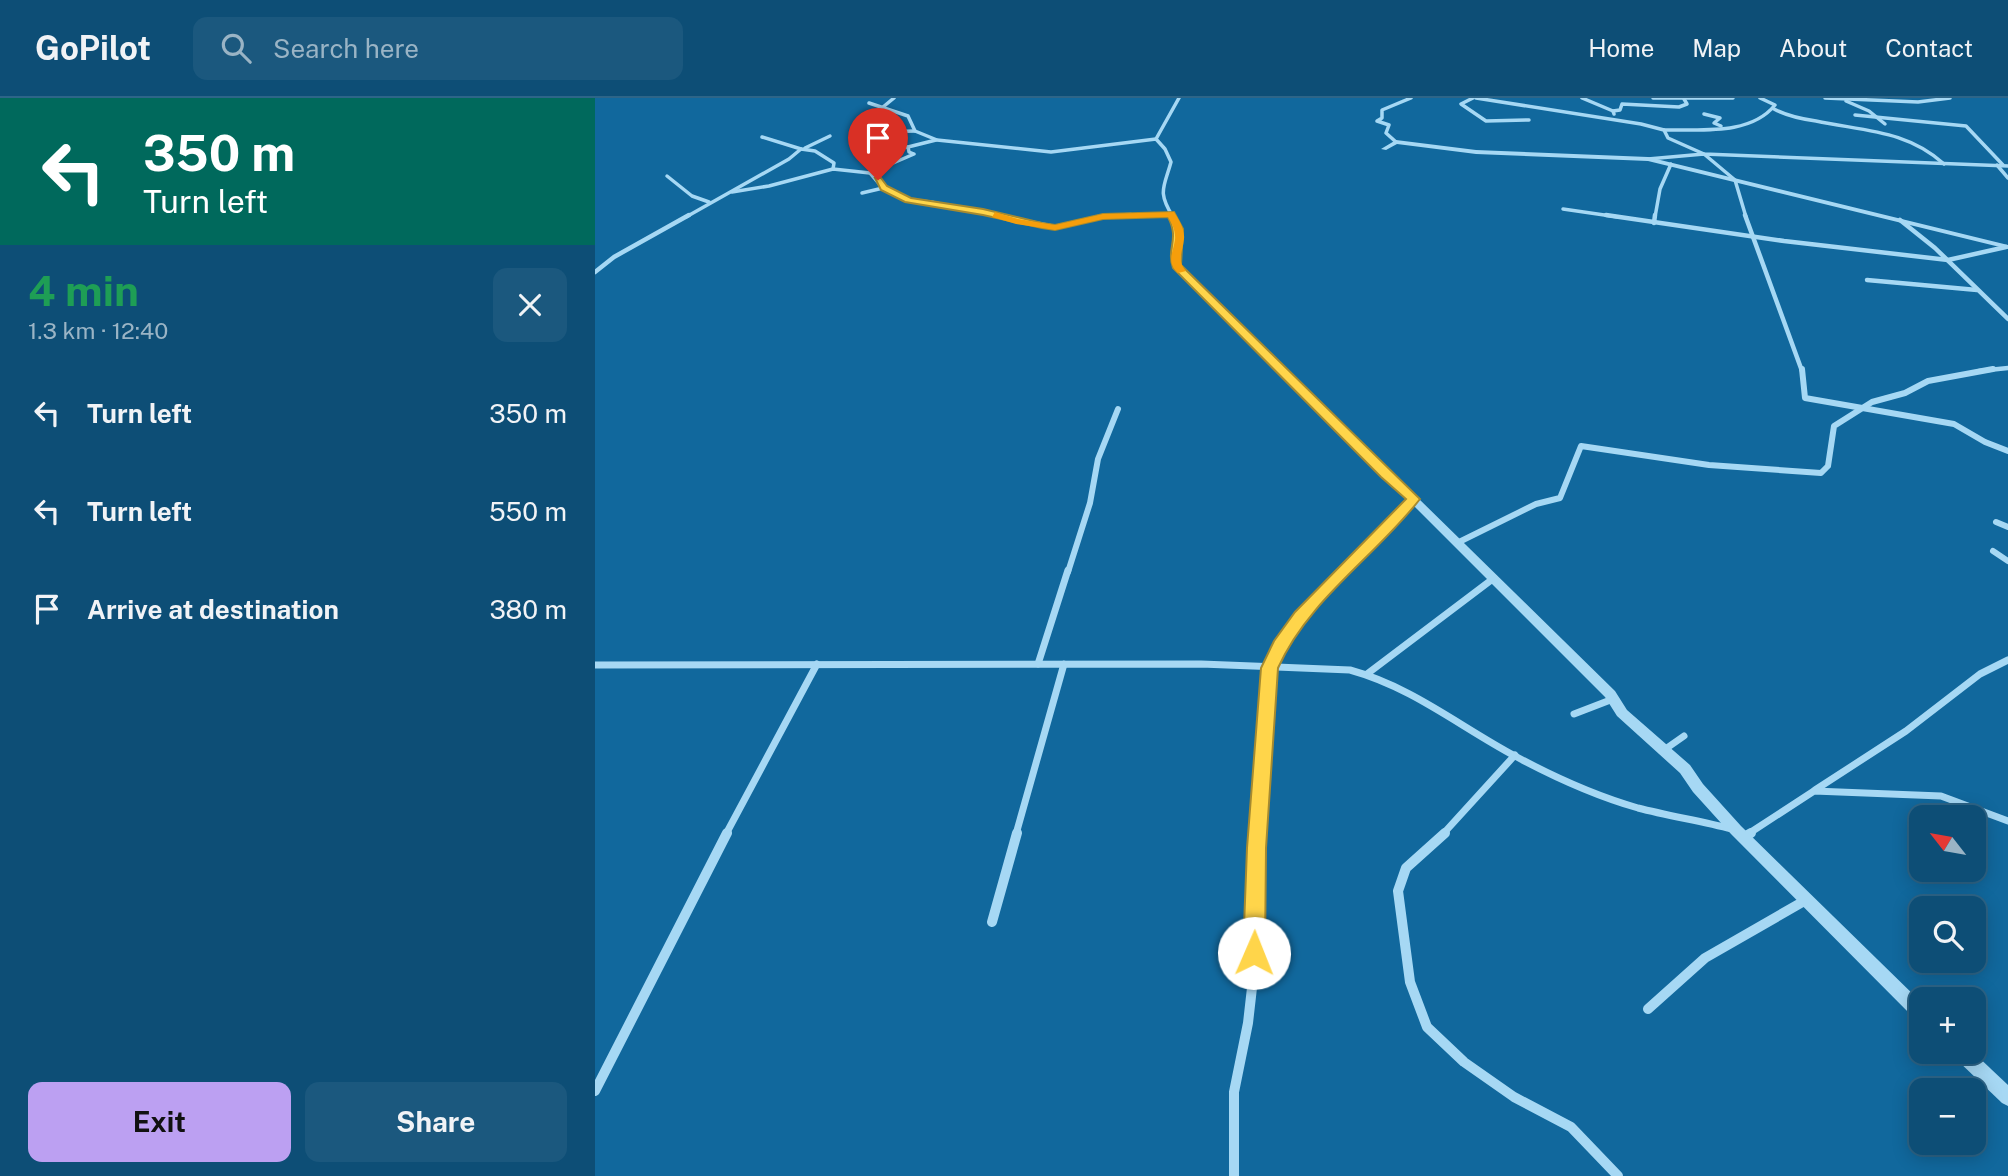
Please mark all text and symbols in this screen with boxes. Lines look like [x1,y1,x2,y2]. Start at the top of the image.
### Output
search box [193,17,683,80]
text: GoPilot [35,29,151,67]
icon: search [217,29,255,67]
text: Search here [273,33,419,64]
text: Home [1588,34,1654,62]
text: Map [1692,34,1741,62]
text: About [1779,34,1847,62]
text: Contact [1885,34,1973,62]
pin [848,108,908,180]
icon: arrive [859,119,897,157]
text: 350 m [143,124,295,182]
icon: left [28,126,119,217]
text: Turn left [143,183,268,220]
text: 4 min [28,266,139,315]
button: close [493,268,567,342]
text: 1.3 km · 12:40 [28,317,168,344]
icon: left [28,394,66,432]
text: Turn left [87,398,192,429]
text: 350 m [489,398,567,429]
icon: left [28,492,66,530]
text: Turn left [87,496,192,527]
text: 550 m [489,496,567,527]
icon: arrive [28,590,66,628]
text: Arrive at destination [87,594,339,625]
text: 380 m [489,594,567,625]
north arrow [1909,805,1986,882]
map controls [1909,805,1986,1155]
button: search [1909,896,1986,973]
position arrow [1217,916,1291,990]
button: + [1909,987,1986,1064]
button: − [1909,1078,1986,1155]
button: Exit [28,1082,291,1162]
button: Share [305,1082,567,1162]

